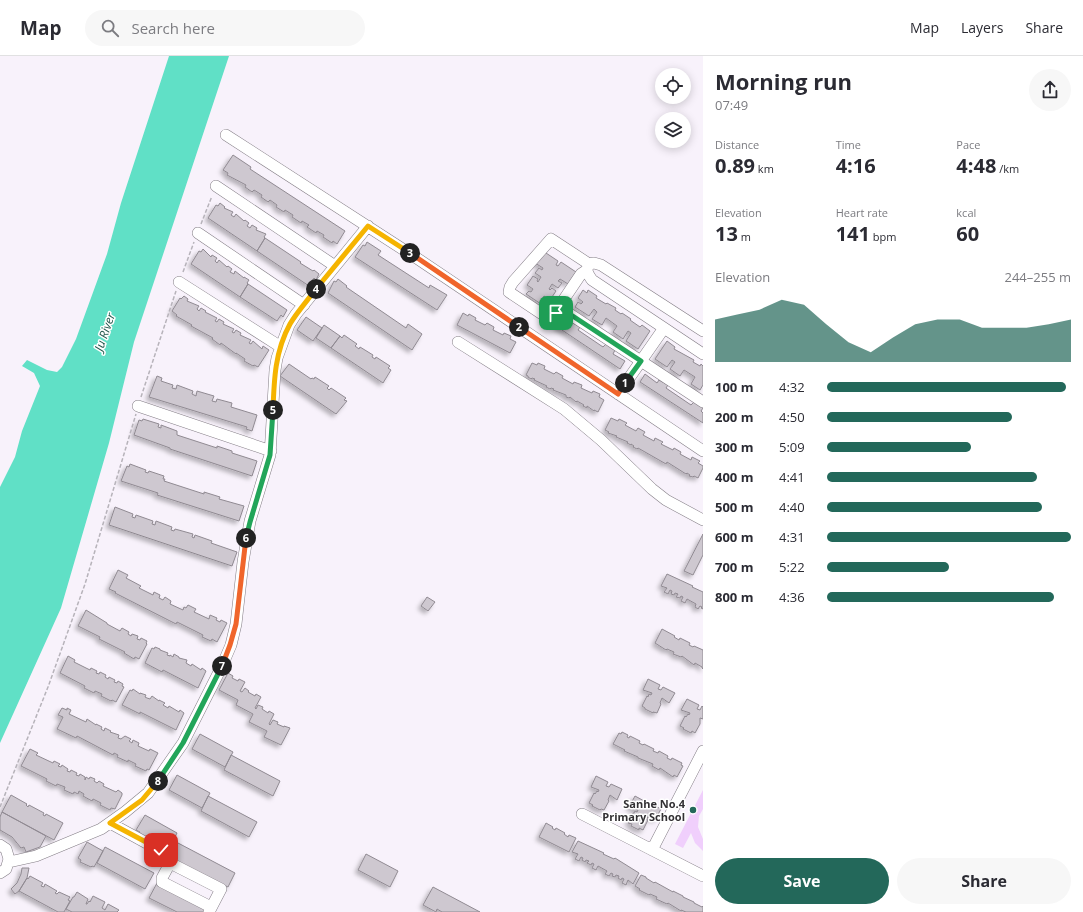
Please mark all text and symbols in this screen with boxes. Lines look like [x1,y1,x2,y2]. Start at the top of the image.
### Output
search box [85,10,365,46]
text: Map [20,15,61,41]
icon: search [99,17,121,39]
text: Search here [131,18,215,38]
text: Map [910,18,939,37]
text: Layers [961,18,1003,37]
text: Share [1025,18,1063,37]
text: Morning run [715,66,852,96]
map controls [655,68,691,148]
button: locate [655,68,691,104]
button: share [1029,69,1071,111]
text: 07:49 [715,96,748,114]
button: layers [655,112,691,148]
text: Distance [715,137,759,152]
text: Time [836,137,861,152]
text: Pace [956,137,981,152]
text: 0.89 [715,152,755,179]
text: 4:16 [836,152,876,179]
text: 4:48 [956,152,996,179]
text: km [755,161,774,176]
text: /km [996,161,1019,176]
text: Elevation [715,205,762,220]
text: Heart rate [836,205,888,220]
text: kcal [956,205,976,220]
text: 13 [715,220,738,247]
text: 141 [836,220,870,247]
text: 60 [956,220,979,247]
text: m [738,229,751,244]
text: bpm [870,229,896,244]
pin: 3 [400,243,420,263]
text: 3 [407,245,413,260]
text: Elevation [715,268,770,286]
text: 244–255 m [1004,268,1071,286]
pin: 4 [306,279,326,299]
text: 4 [313,281,319,296]
pin [539,296,573,330]
icon: arrive [545,302,567,324]
water label: Ju River [89,309,119,355]
pin: 2 [509,317,529,337]
text: 2 [516,319,522,334]
pin: 1 [615,373,635,393]
text: 1 [622,375,628,390]
text: 100 m [715,378,753,396]
text: 4:32 [779,378,805,396]
pin: 5 [263,400,283,420]
text: 5 [270,402,276,417]
text: 200 m [715,408,753,426]
text: 4:50 [779,408,805,426]
text: 300 m [715,438,753,456]
text: 5:09 [779,438,805,456]
text: 400 m [715,468,753,486]
text: 4:41 [779,468,805,486]
text: 500 m [715,498,753,516]
text: 4:40 [779,498,805,516]
pin: 6 [236,528,256,548]
text: 600 m [715,528,753,546]
text: 4:31 [779,528,805,546]
text: 6 [243,530,249,545]
text: 700 m [715,558,753,576]
text: 5:22 [779,558,805,576]
text: 800 m [715,588,753,606]
text: 4:36 [779,588,805,606]
pin: 7 [212,656,232,676]
text: 7 [219,658,225,673]
pin: 8 [148,771,168,791]
text: 8 [155,773,161,788]
place label: Sanhe No.4 Primary School [602,796,686,824]
marker: Sanhe No.4 Primary School [688,805,698,815]
pin [144,833,178,867]
icon: check [150,839,172,861]
button: Save [715,858,889,904]
button: Share [897,858,1071,904]

